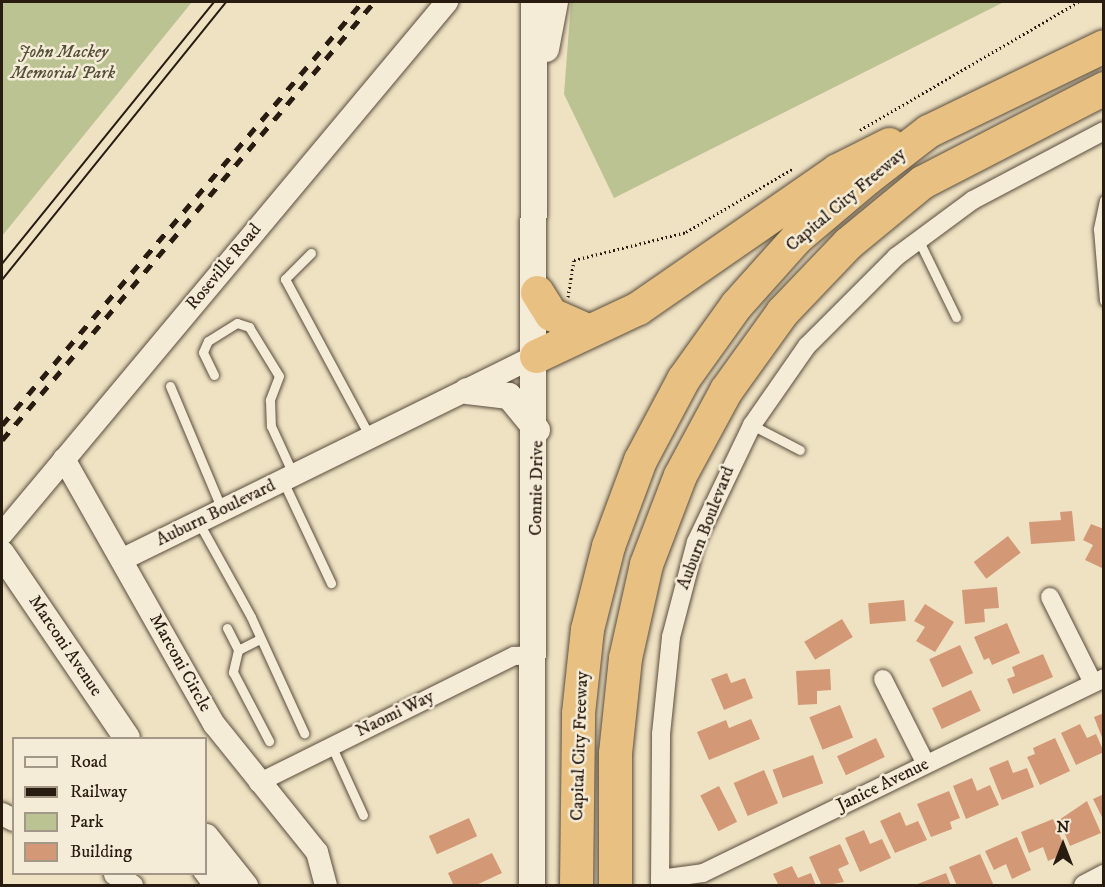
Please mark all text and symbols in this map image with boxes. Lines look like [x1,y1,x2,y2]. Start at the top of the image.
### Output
park label: John Mackey Memorial Park [11,42,115,84]
street label: Capital City Freeway [782,144,910,256]
street label: Roseville Road [182,219,266,315]
street label: Connie Drive [525,440,549,536]
street label: Auburn Boulevard [673,463,739,593]
street label: Auburn Boulevard [153,475,279,551]
street label: Marconi Avenue [23,591,107,701]
street label: Marconi Circle [144,610,216,716]
street label: Capital City Freeway [567,671,593,821]
street label: Naomi Way [352,686,438,742]
legend [12,737,207,875]
text: Road [70,751,107,773]
street label: Janice Avenue [834,753,932,817]
text: Railway [70,781,127,803]
text: Park [70,811,104,833]
north arrow [1033,815,1093,875]
text: N [1056,817,1070,837]
text: Building [70,841,132,863]

